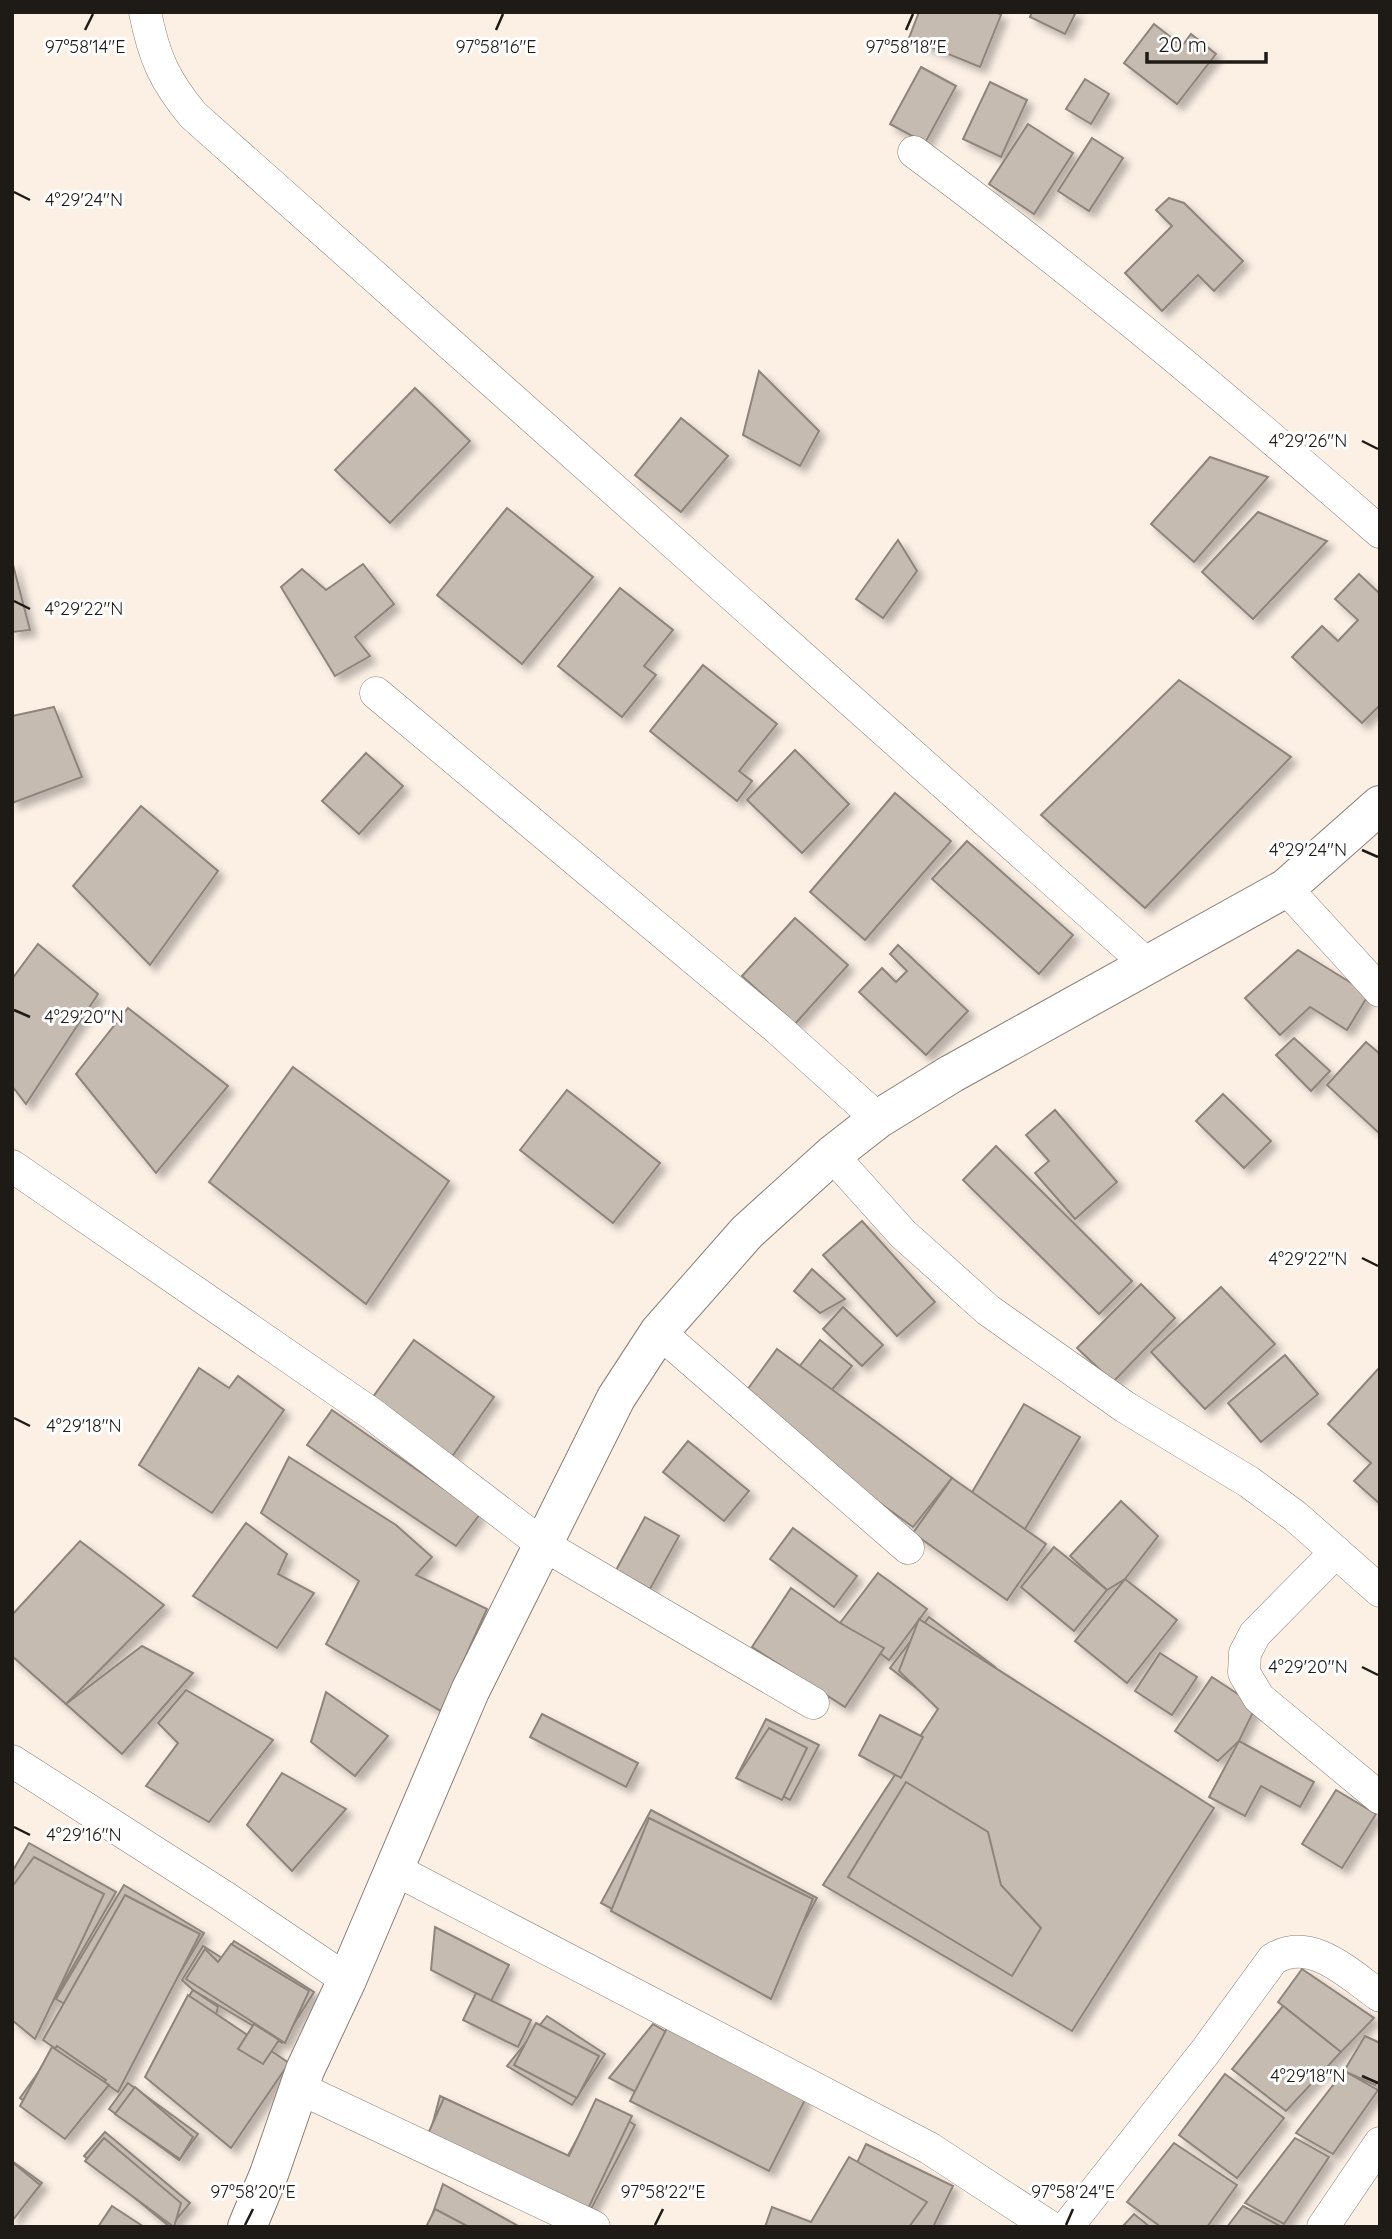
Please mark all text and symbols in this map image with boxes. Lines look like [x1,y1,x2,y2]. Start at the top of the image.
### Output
scale bar [1147,21,1266,65]
text: 20 m [1158,31,1207,57]
text: 97°58'14"E [45,35,125,58]
text: 97°58'16"E [455,35,537,58]
text: 97°58'18"E [865,35,947,58]
text: 4°29'24"N [45,188,123,211]
text: 4°29'26"N [1269,429,1347,452]
text: 4°29'22"N [45,597,123,620]
text: 4°29'24"N [1269,838,1347,861]
text: 4°29'20"N [44,1005,124,1028]
text: 4°29'22"N [1269,1247,1347,1270]
text: 4°29'18"N [46,1414,122,1437]
text: 4°29'20"N [1268,1655,1348,1678]
text: 4°29'16"N [46,1823,122,1846]
text: 4°29'18"N [1270,2064,1346,2087]
text: 97°58'20"E [210,2180,296,2203]
text: 97°58'22"E [621,2180,705,2203]
text: 97°58'24"E [1031,2180,1115,2203]

